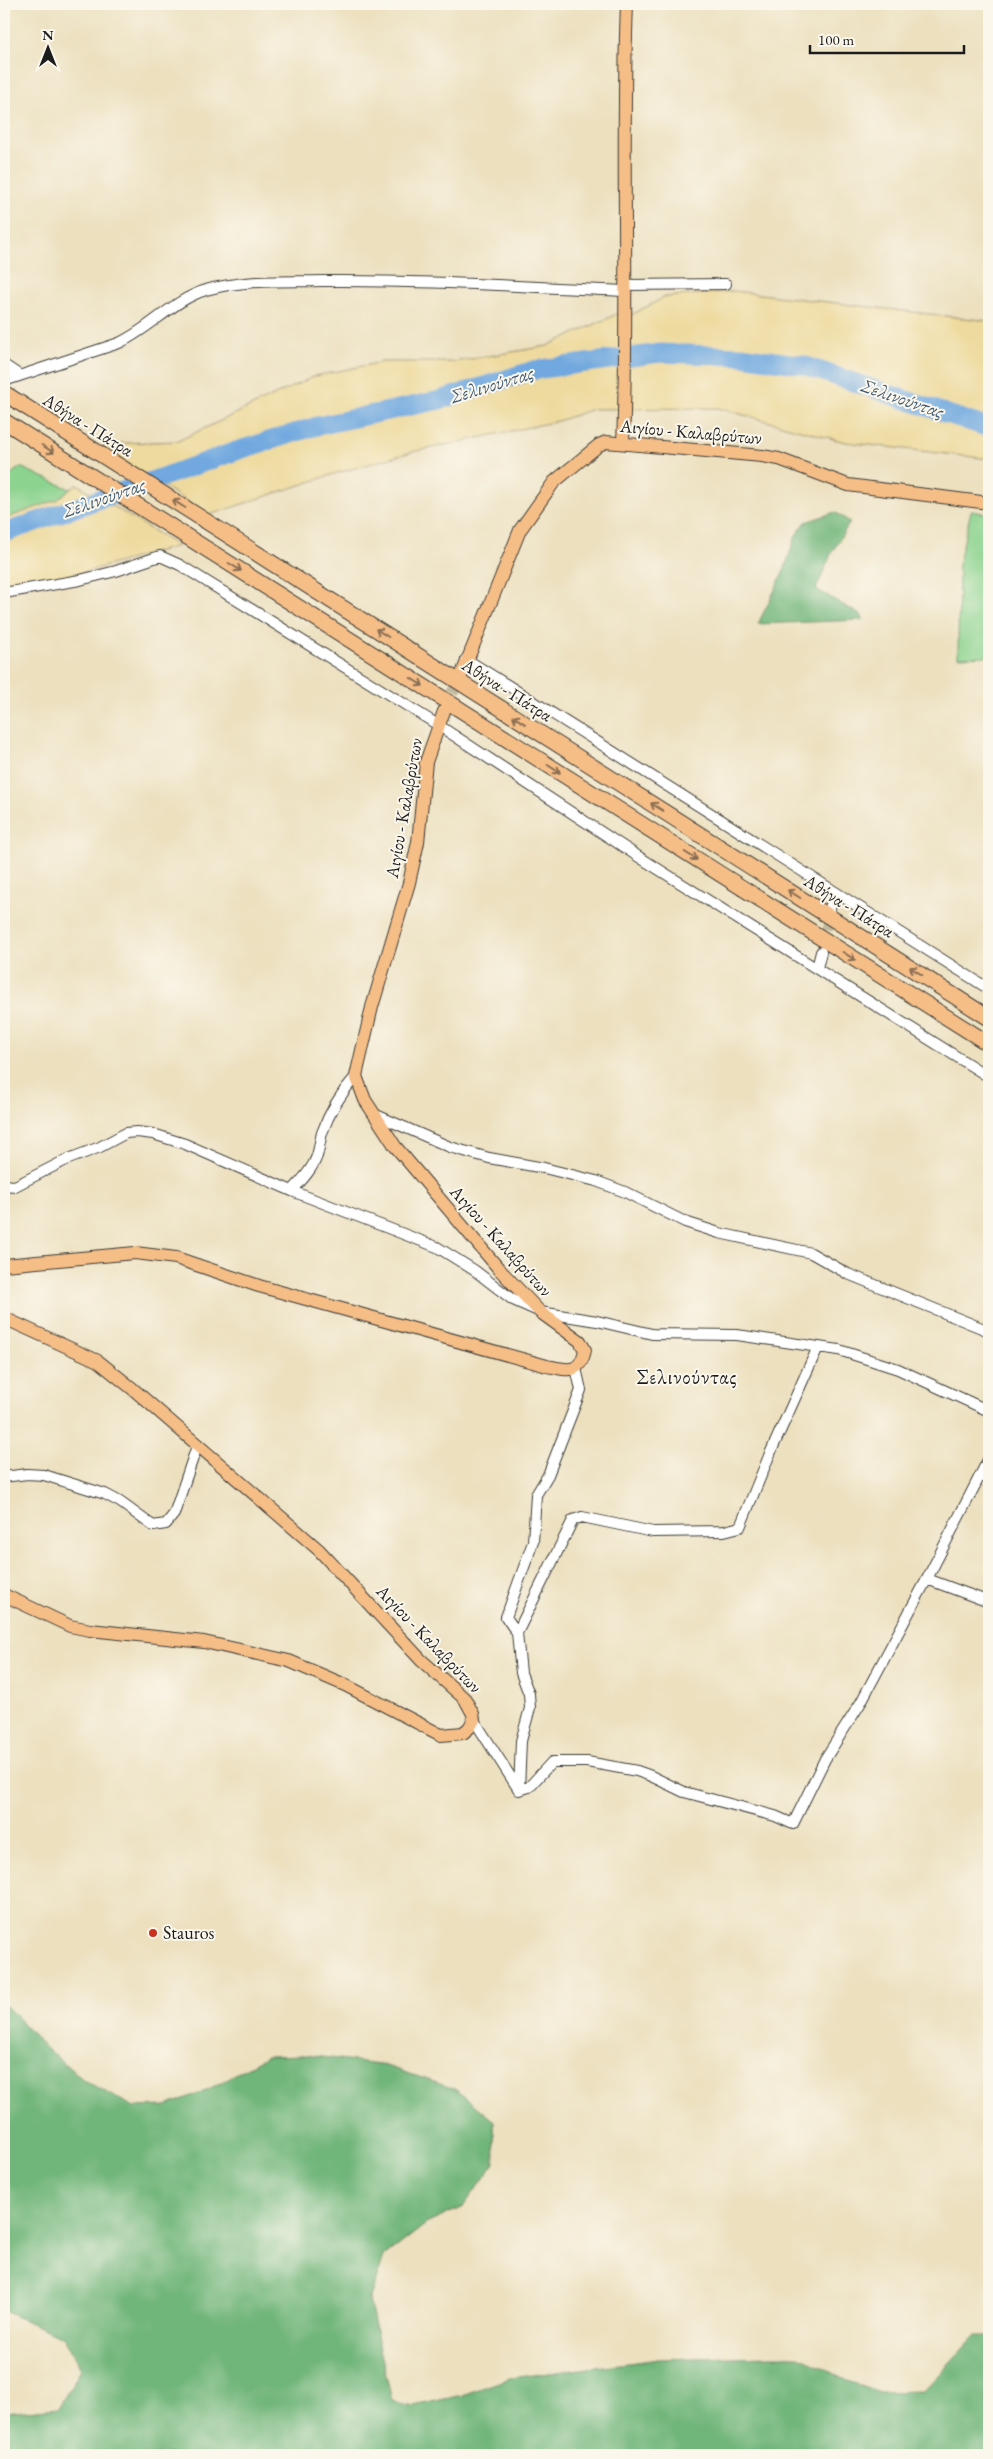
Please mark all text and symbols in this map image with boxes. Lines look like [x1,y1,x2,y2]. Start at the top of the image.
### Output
north arrow [22,22,72,72]
scale bar [810,22,964,54]
text: N [42,26,54,44]
text: 100 m [818,30,855,49]
water label: Σελινούντας [446,360,537,409]
water label: Σελινούντας [857,372,948,424]
street label: Αθήνα - Πάτρα [38,387,138,462]
street label: Αιγίου - Καλαβρύτων [618,414,763,449]
one-way arrow [41,444,55,454]
water label: Σελινούντας [59,472,149,524]
one-way arrow [172,499,186,509]
one-way arrow [227,562,241,572]
one-way arrow [376,628,390,638]
street label: Αθήνα - Πάτρα [457,652,557,727]
one-way arrow [409,677,423,687]
one-way arrow [513,715,527,725]
street label: Αιγίου - Καλαβρύτων [380,736,427,881]
one-way arrow [546,764,560,774]
one-way arrow [650,801,664,811]
one-way arrow [684,851,698,861]
street label: Αθήνα - Πάτρα [799,868,899,943]
one-way arrow [787,888,801,899]
one-way arrow [842,951,856,961]
one-way arrow [910,966,924,976]
street label: Αιγίου - Καλαβρύτων [445,1179,558,1301]
district label: Σελινούντας [637,1364,737,1390]
street label: Αιγίου - Καλαβρύτων [371,1579,487,1698]
place label: Stauros [163,1921,215,1944]
marker: Stauros [147,1927,159,1939]

